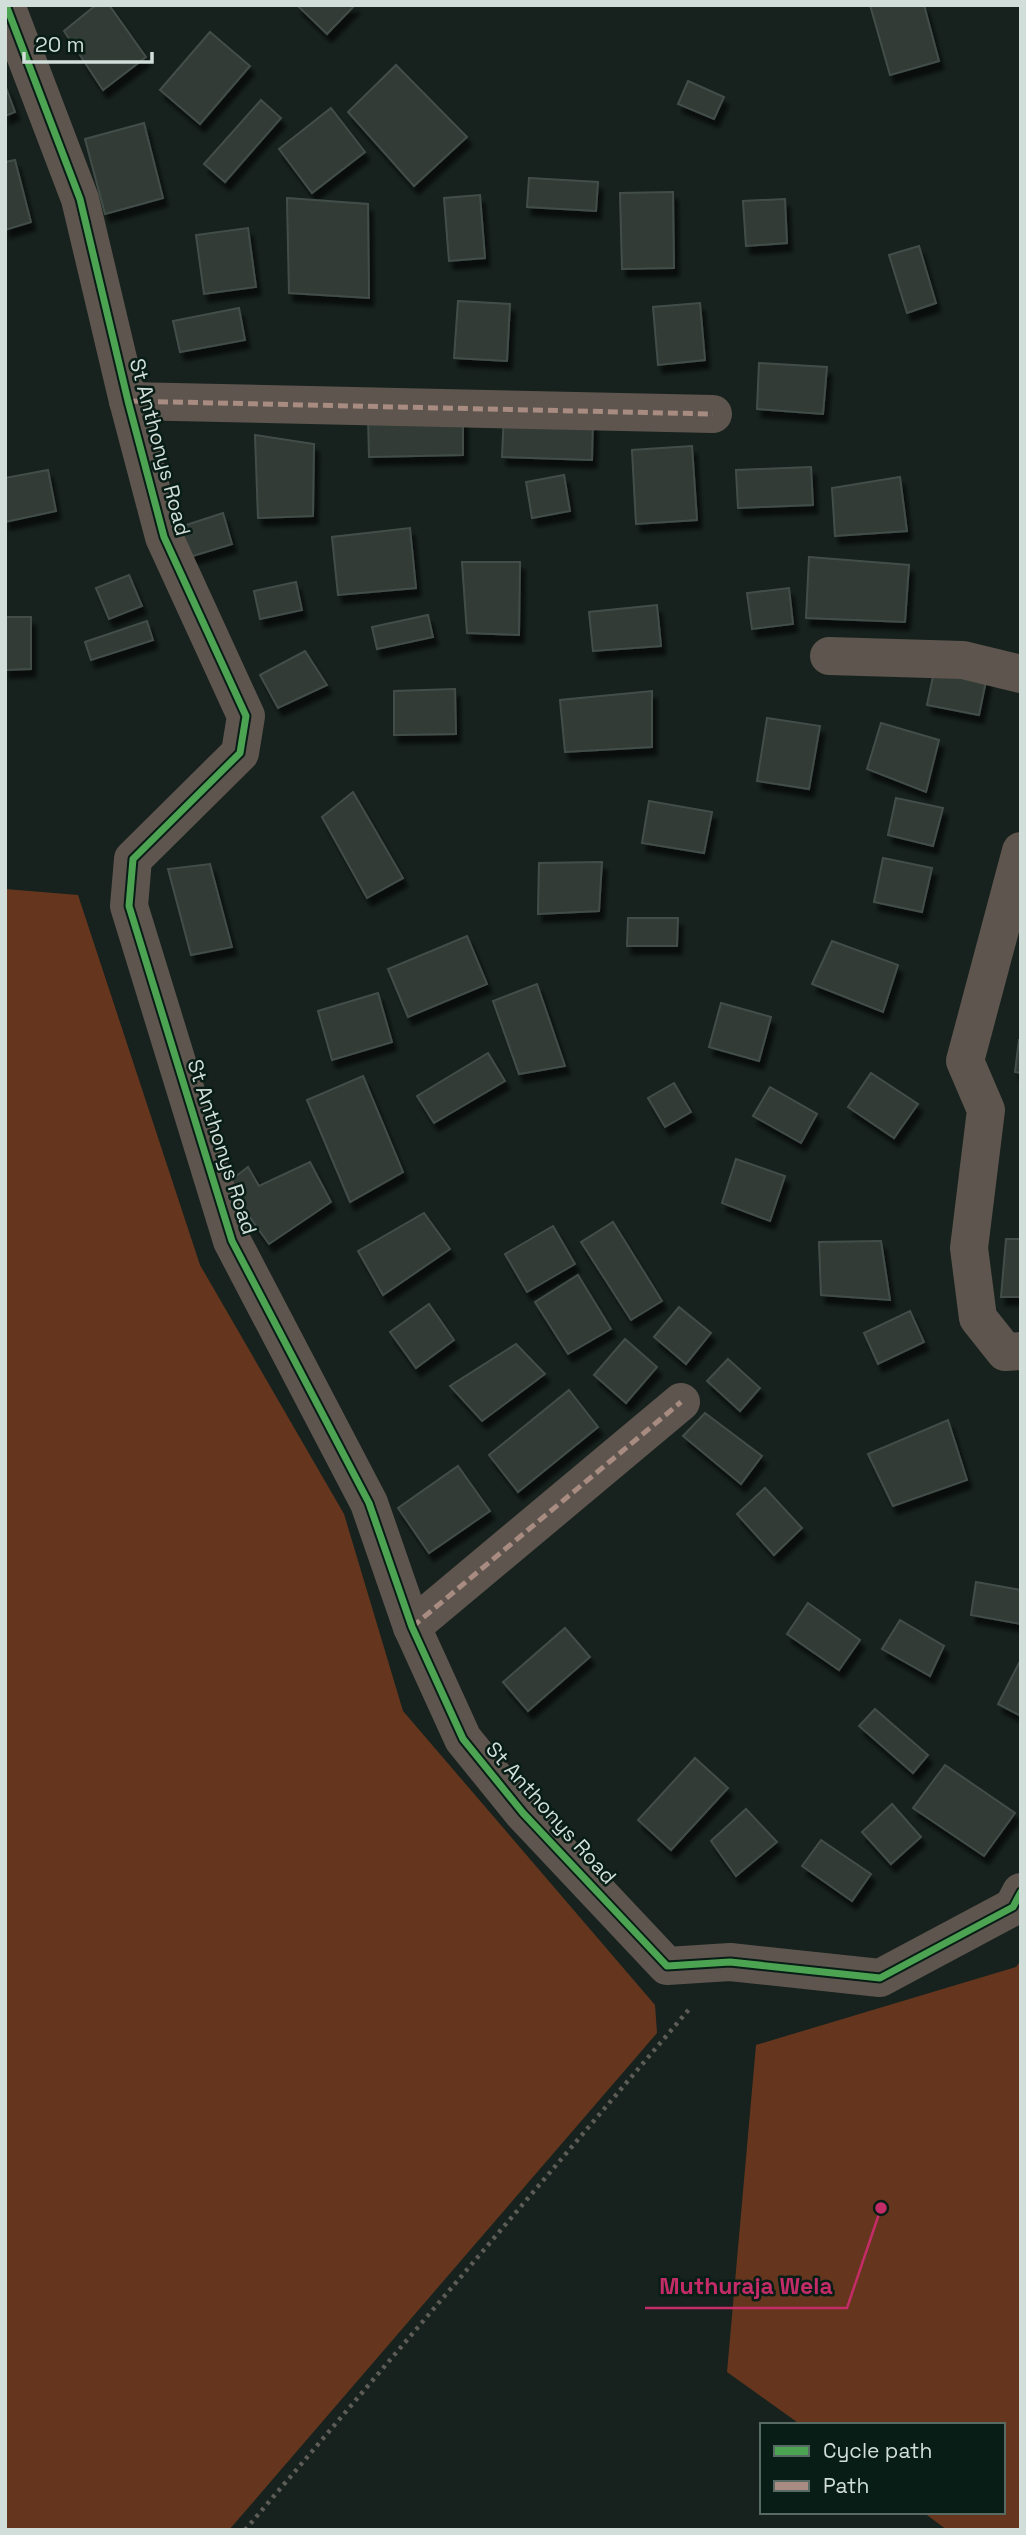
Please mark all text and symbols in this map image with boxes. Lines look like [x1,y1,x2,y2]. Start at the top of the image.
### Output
scale bar [24,21,152,65]
text: 20 m [35,31,85,58]
street label: St Anthonys Road [124,355,197,539]
street label: St Anthonys Road [181,1056,264,1238]
street label: St Anthonys Road [480,1736,622,1890]
callout: Muthuraja Wela [645,2264,847,2308]
text: Muthuraja Wela [659,2271,833,2301]
legend [760,2423,1005,2514]
text: Cycle path [823,2437,932,2464]
text: Path [823,2472,869,2499]

